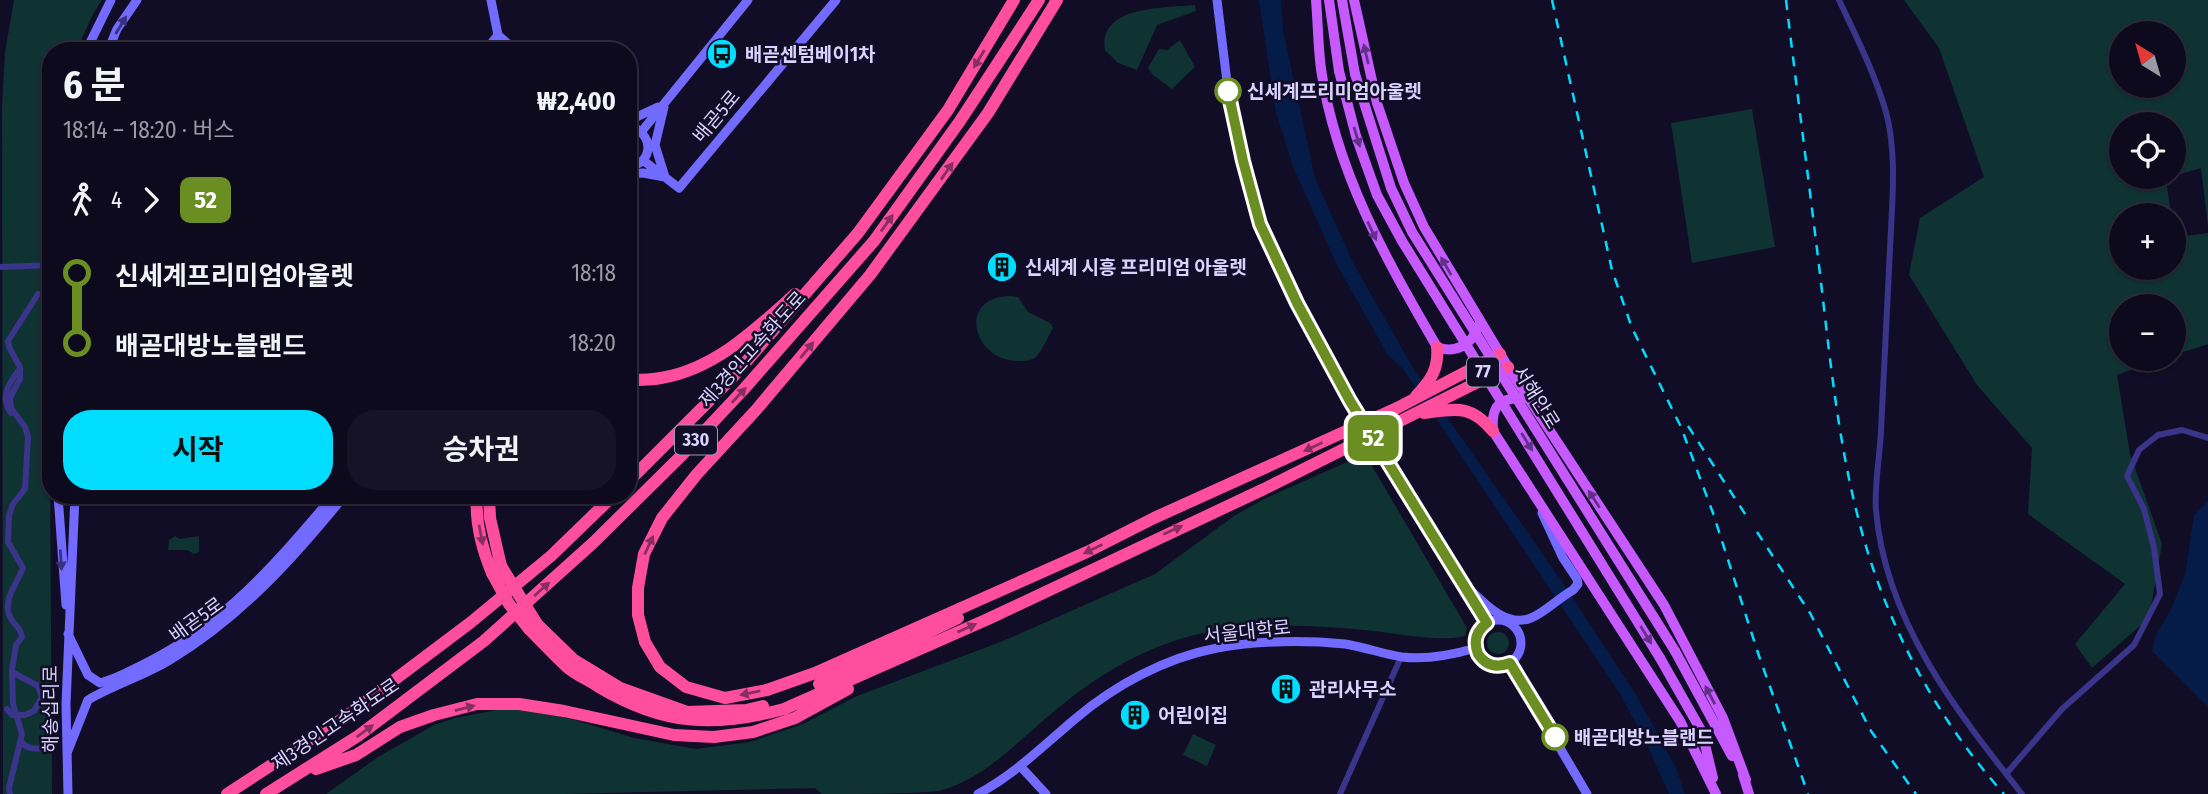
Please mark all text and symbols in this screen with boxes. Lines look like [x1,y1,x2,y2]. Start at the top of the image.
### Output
one-way arrow [115,15,127,34]
north arrow [2109,21,2186,98]
map controls [2109,21,2186,371]
bus stop icon: 배곧센텀베이1차 [705,37,739,71]
place label: 배곧센텀베이1차 [745,43,876,66]
one-way arrow [1360,43,1371,65]
one-way arrow [973,49,985,68]
text: 6 분 [63,62,126,108]
marker: 신세계프리미엄아울렛 [1215,78,1241,104]
place label: 신세계프리미엄아울렛 [1247,80,1422,103]
street label: 배곧5로 [688,85,745,147]
text: ₩2,400 [537,86,616,117]
button: locate [2109,112,2186,189]
text: 18:14 – 18:20 · 버스 [63,116,235,144]
one-way arrow [1352,127,1363,148]
one-way arrow [940,162,954,180]
icon: walk [63,181,101,219]
icon: forward [132,181,170,219]
text: 4 [111,186,122,214]
text: 52 [194,186,217,214]
button: + [2109,203,2186,280]
one-way arrow [880,214,894,232]
one-way arrow [1367,221,1378,241]
building icon: 신세계 시흥 프리미엄 아울렛 [985,250,1019,284]
place label: 신세계 시흥 프리미엄 아울렛 [1025,256,1247,279]
one-way arrow [1440,256,1453,275]
text: 18:18 [571,259,616,287]
text: 신세계프리미엄아울렛 [115,261,354,292]
street label: 제3경인고속화도로 [694,286,811,412]
button: − [2109,294,2186,371]
text: 18:20 [569,329,616,357]
text: 배곧대방노블랜드 [115,331,306,362]
one-way arrow [799,341,815,359]
road number: 77 [1467,358,1499,386]
street label: 서해안로 [1508,362,1565,433]
one-way arrow [730,387,746,404]
button: 시작 [63,410,333,490]
button: 승차권 [347,410,616,490]
line badge: 52 [1342,415,1404,461]
text: 52 [1362,424,1384,452]
road number: 330 [675,426,717,454]
one-way arrow [1520,433,1533,452]
one-way arrow [1303,442,1323,453]
one-way arrow [1588,490,1601,509]
one-way arrow [475,524,486,546]
one-way arrow [1162,525,1183,536]
one-way arrow [643,535,654,555]
one-way arrow [1083,543,1103,554]
one-way arrow [56,549,67,571]
one-way arrow [533,581,551,597]
street label: 배곧5로 [165,592,228,647]
street label: 서울대학로 [1202,615,1292,648]
one-way arrow [957,622,977,634]
one-way arrow [1640,626,1653,645]
street label: 해송십리로 [39,665,62,753]
building icon: 관리사무소 [1269,672,1303,706]
street label: 제3경인고속화도로 [267,673,403,775]
place label: 관리사무소 [1309,678,1396,701]
one-way arrow [1705,684,1717,704]
one-way arrow [739,688,761,699]
building icon: 어린이집 [1118,698,1152,732]
one-way arrow [454,702,476,713]
place label: 어린이집 [1158,704,1228,727]
one-way arrow [356,724,374,738]
marker: 배곧대방노블랜드 [1542,724,1568,750]
place label: 배곧대방노블랜드 [1574,726,1714,749]

